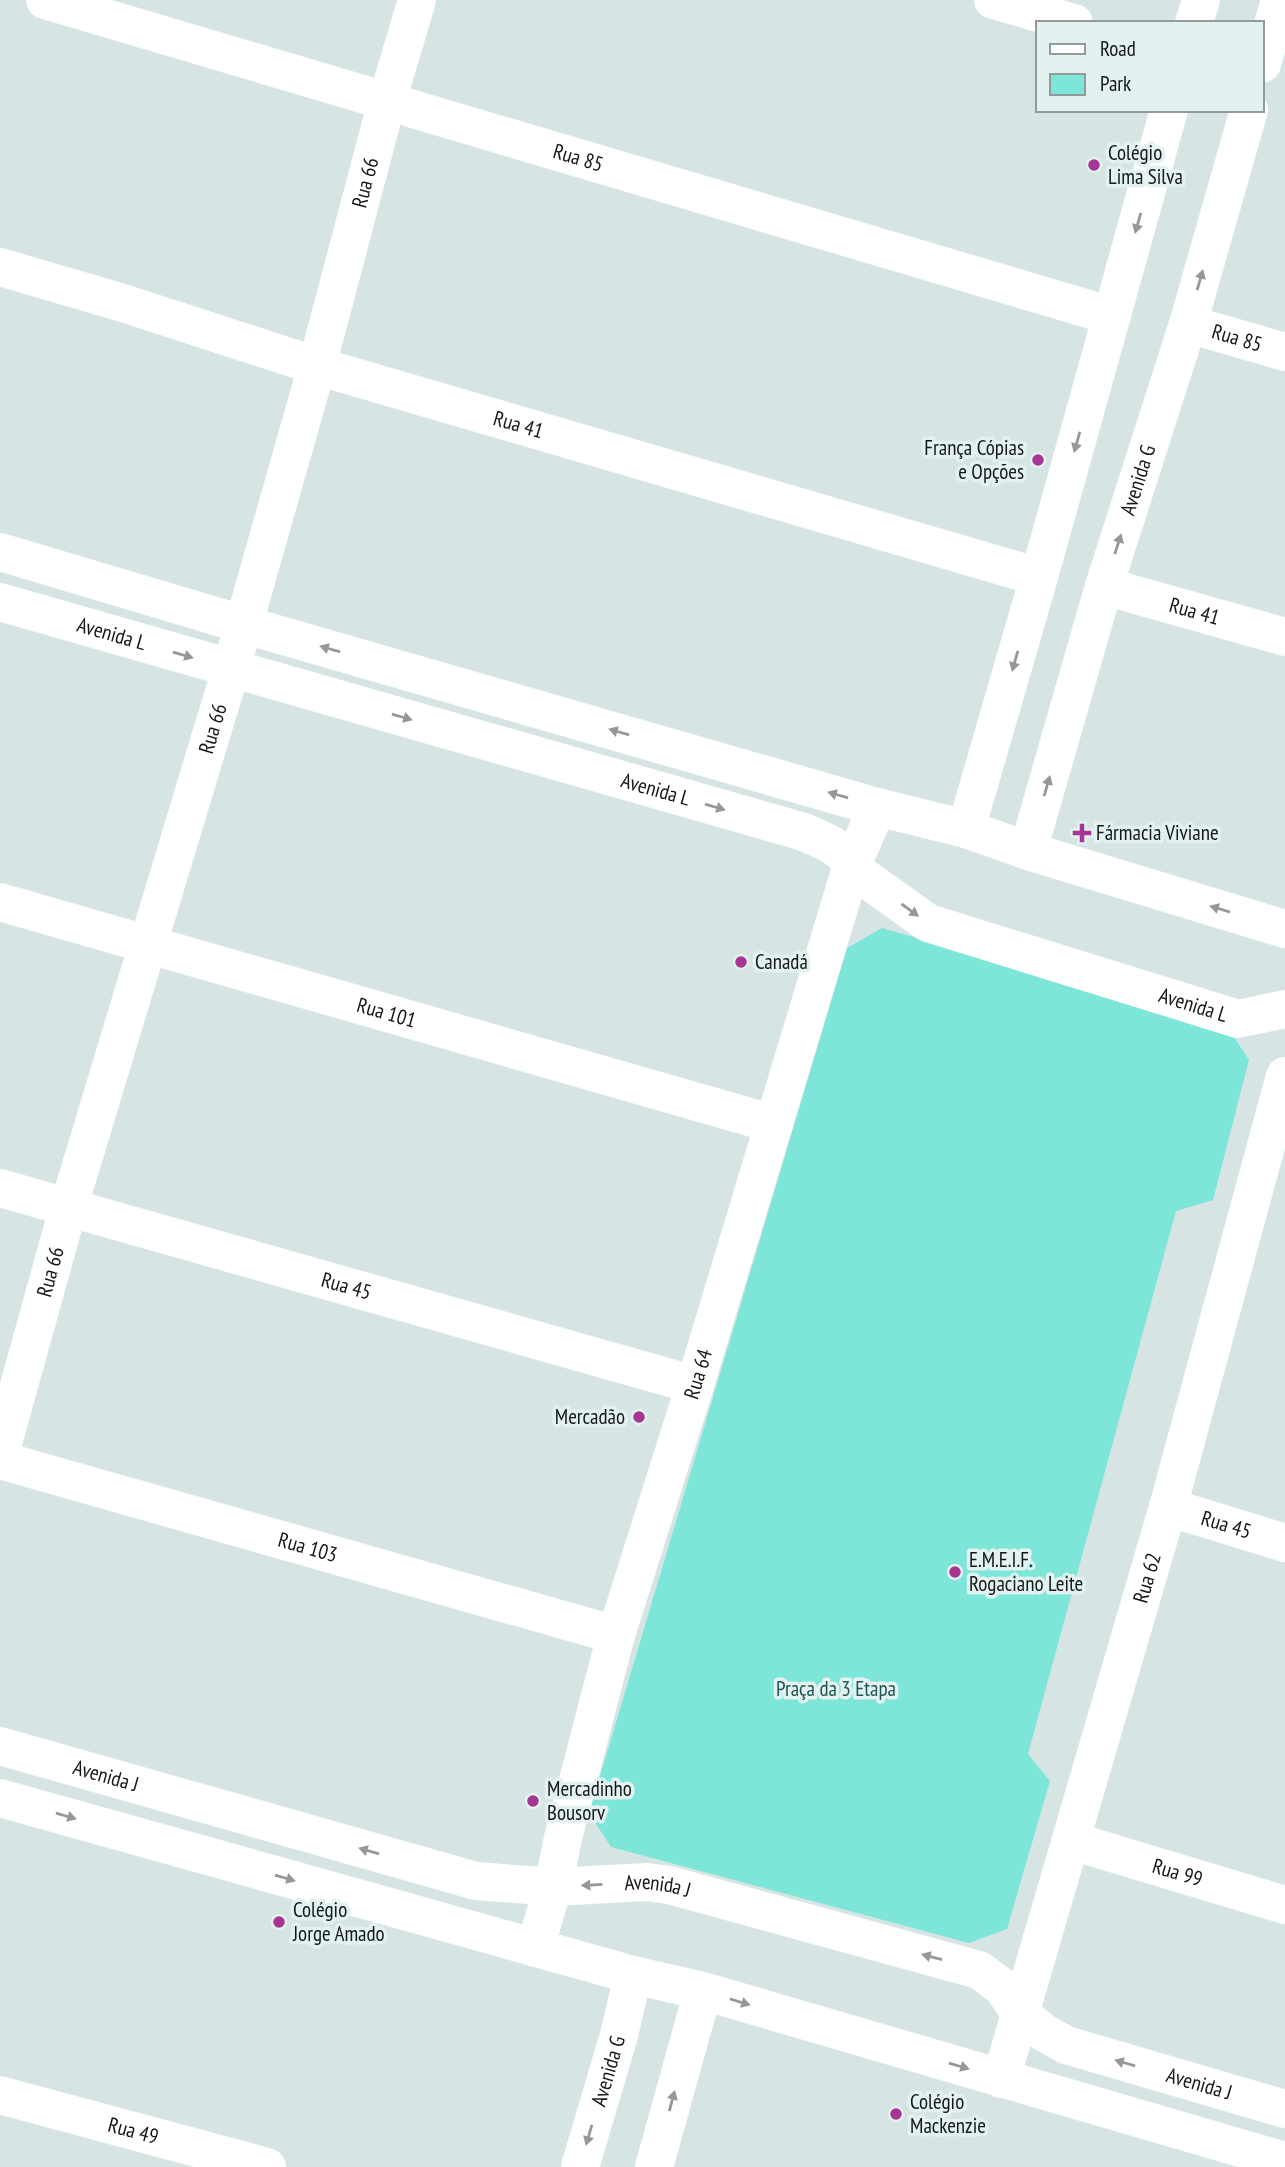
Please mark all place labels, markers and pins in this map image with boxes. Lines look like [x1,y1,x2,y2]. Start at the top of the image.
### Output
place label: Colégio Lima Silva [1108,139,1183,190]
marker: Colégio Lima Silva [1086,157,1102,173]
place label: França Cópias e Opções [924,434,1024,485]
marker: França Cópias e Opções [1030,452,1046,468]
place label: Fármacia Viviane [1096,819,1219,846]
marker: Fármacia Viviane [1074,825,1090,841]
place label: Canadá [755,948,808,975]
marker: Canadá [733,954,749,970]
place label: Mercadão [555,1403,625,1430]
marker: Mercadão [631,1409,647,1425]
place label: E.M.E.I.F. Rogaciano Leite [969,1546,1083,1597]
marker: E.M.E.I.F. Rogaciano Leite [947,1564,963,1580]
place label: Mercadinho Bousorv [547,1775,632,1826]
marker: Mercadinho Bousorv [525,1793,541,1809]
place label: Colégio Jorge Amado [292,1896,385,1947]
marker: Colégio Jorge Amado [271,1914,287,1930]
place label: Colégio Mackenzie [910,2088,986,2139]
marker: Colégio Mackenzie [888,2106,904,2122]

